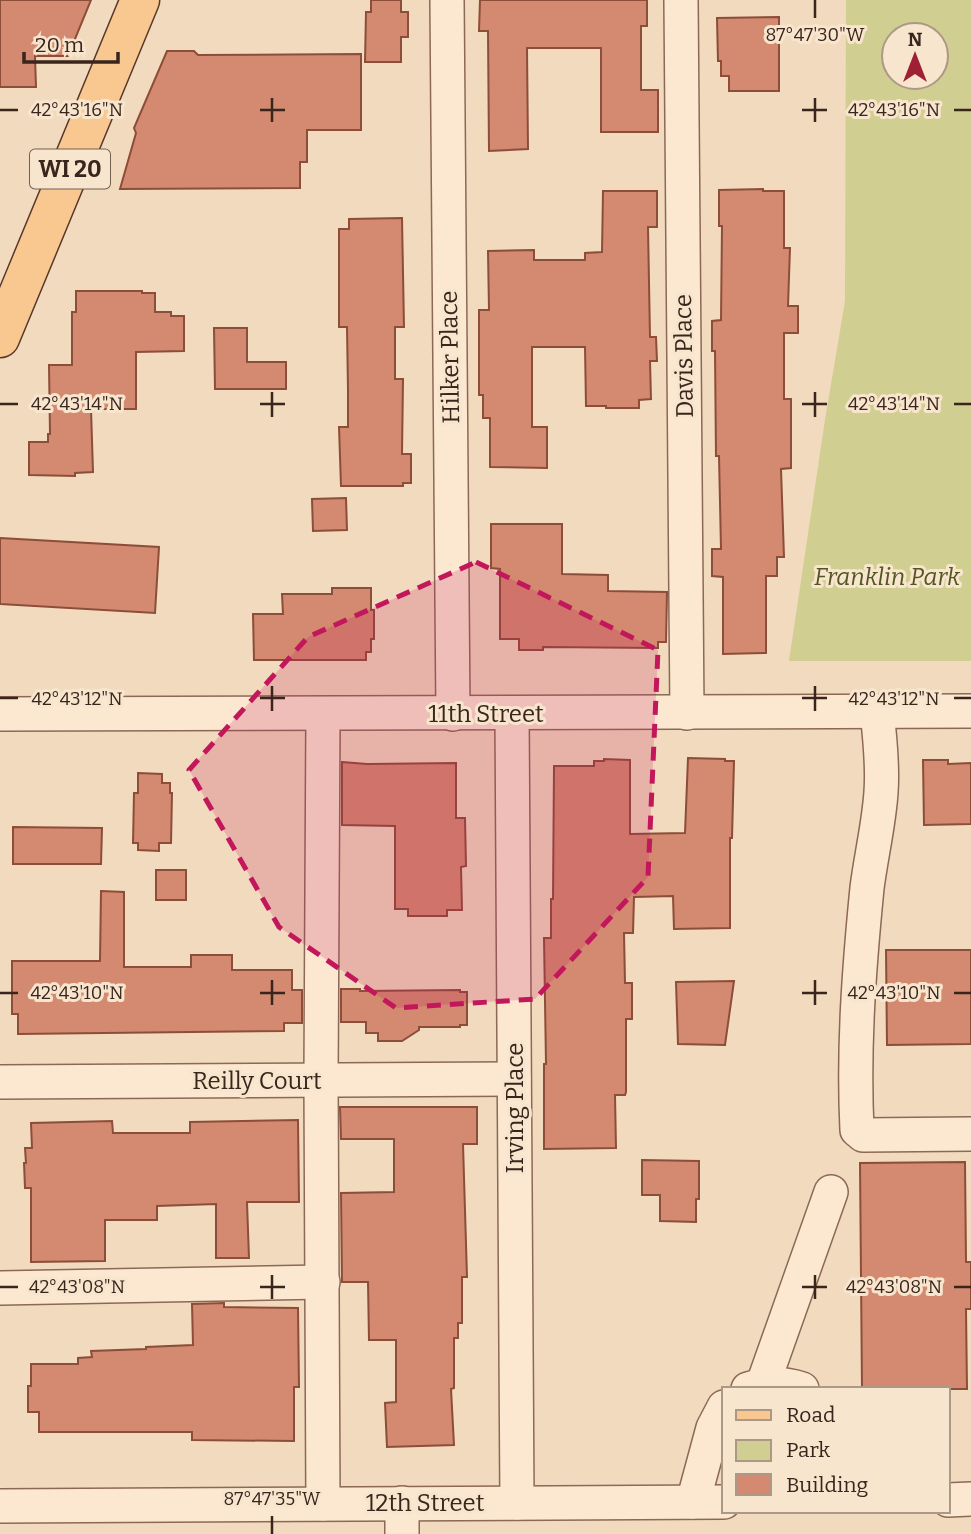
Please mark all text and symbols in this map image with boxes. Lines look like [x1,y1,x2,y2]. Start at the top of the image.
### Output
scale bar [24,21,119,65]
north arrow [880,21,950,91]
text: 87°47'30"W [765,24,865,46]
text: N [908,28,923,51]
text: 20 m [35,32,84,58]
text: 42°43'16"N [31,99,123,121]
text: 42°43'16"N [848,99,940,121]
road number: WI 20 [30,150,110,188]
street label: Hilker Place [435,290,465,424]
street label: Davis Place [669,294,699,418]
text: 42°43'14"N [31,393,123,415]
text: 42°43'14"N [848,393,940,415]
park label: Franklin Park [814,563,961,591]
text: 42°43'12"N [31,688,123,710]
text: 42°43'12"N [848,688,940,710]
street label: 11th Street [428,700,544,728]
text: 42°43'10"N [31,982,123,1004]
text: 42°43'10"N [848,982,940,1004]
street label: Irving Place [501,1043,529,1173]
street label: Reilly Court [192,1067,322,1095]
text: 42°43'08"N [29,1276,125,1298]
text: 42°43'08"N [846,1276,942,1298]
legend [722,1387,950,1513]
text: Road [786,1402,835,1428]
text: Park [786,1437,830,1463]
text: Building [786,1472,869,1498]
text: 87°47'35"W [223,1488,321,1510]
street label: 12th Street [366,1489,485,1517]

